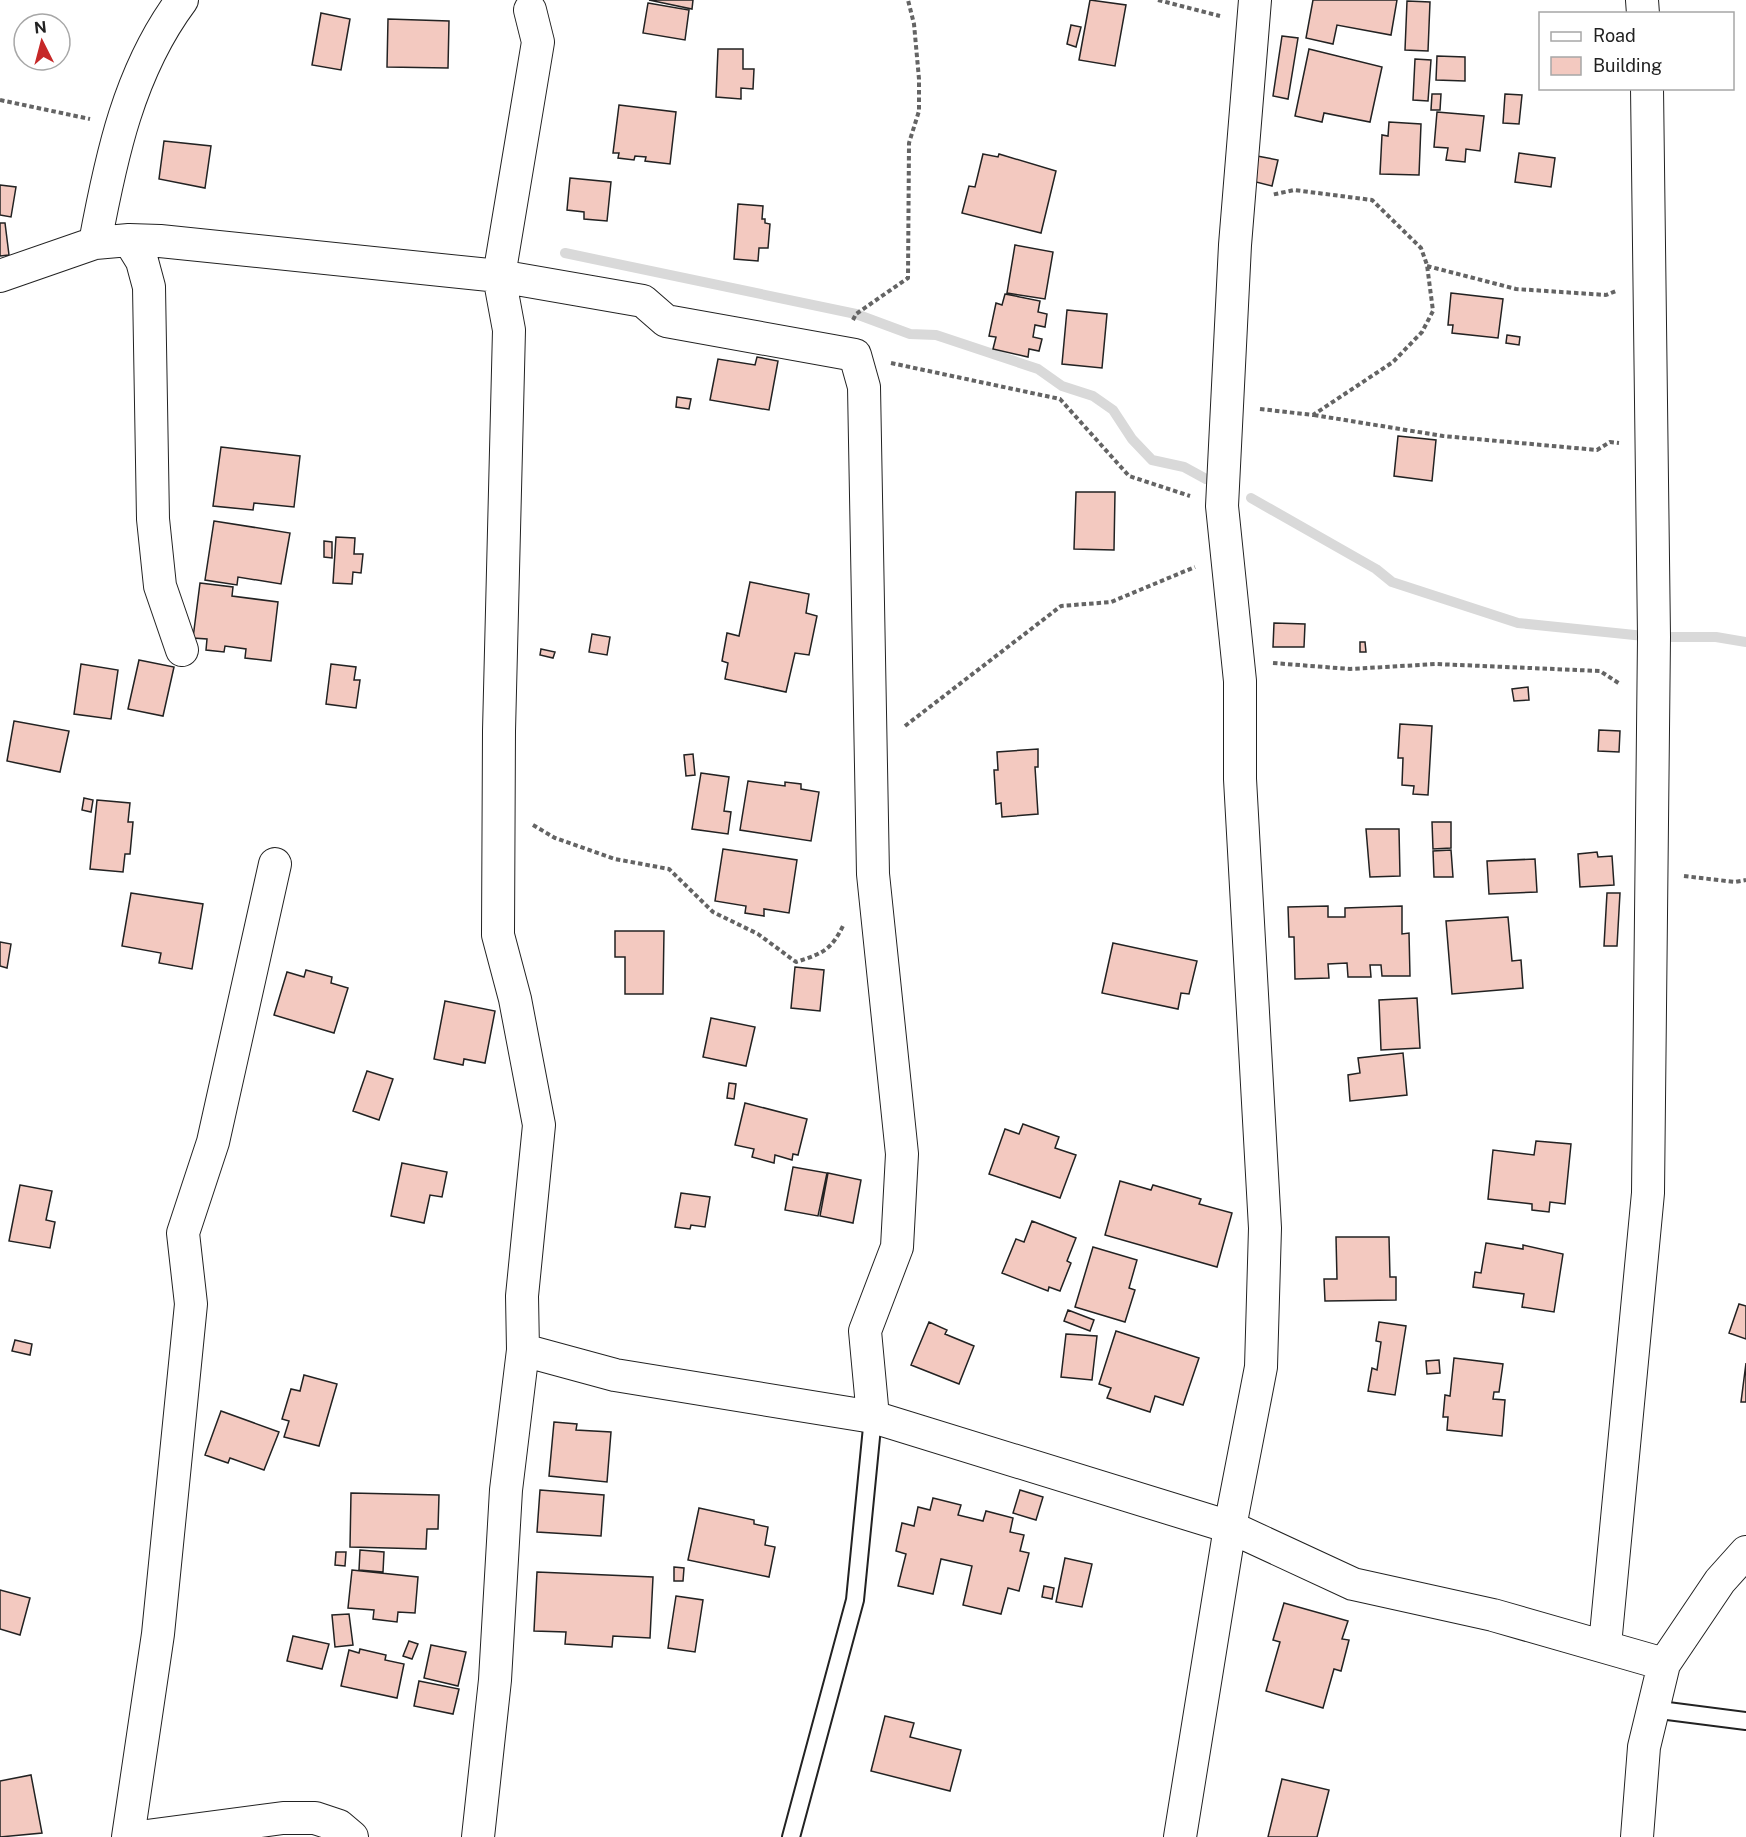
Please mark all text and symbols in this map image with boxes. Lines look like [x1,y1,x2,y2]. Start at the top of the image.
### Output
north arrow [12,12,72,72]
legend [1539,12,1734,90]
text: N [33,17,48,38]
text: Road [1593,25,1636,46]
text: Building [1593,55,1662,76]

